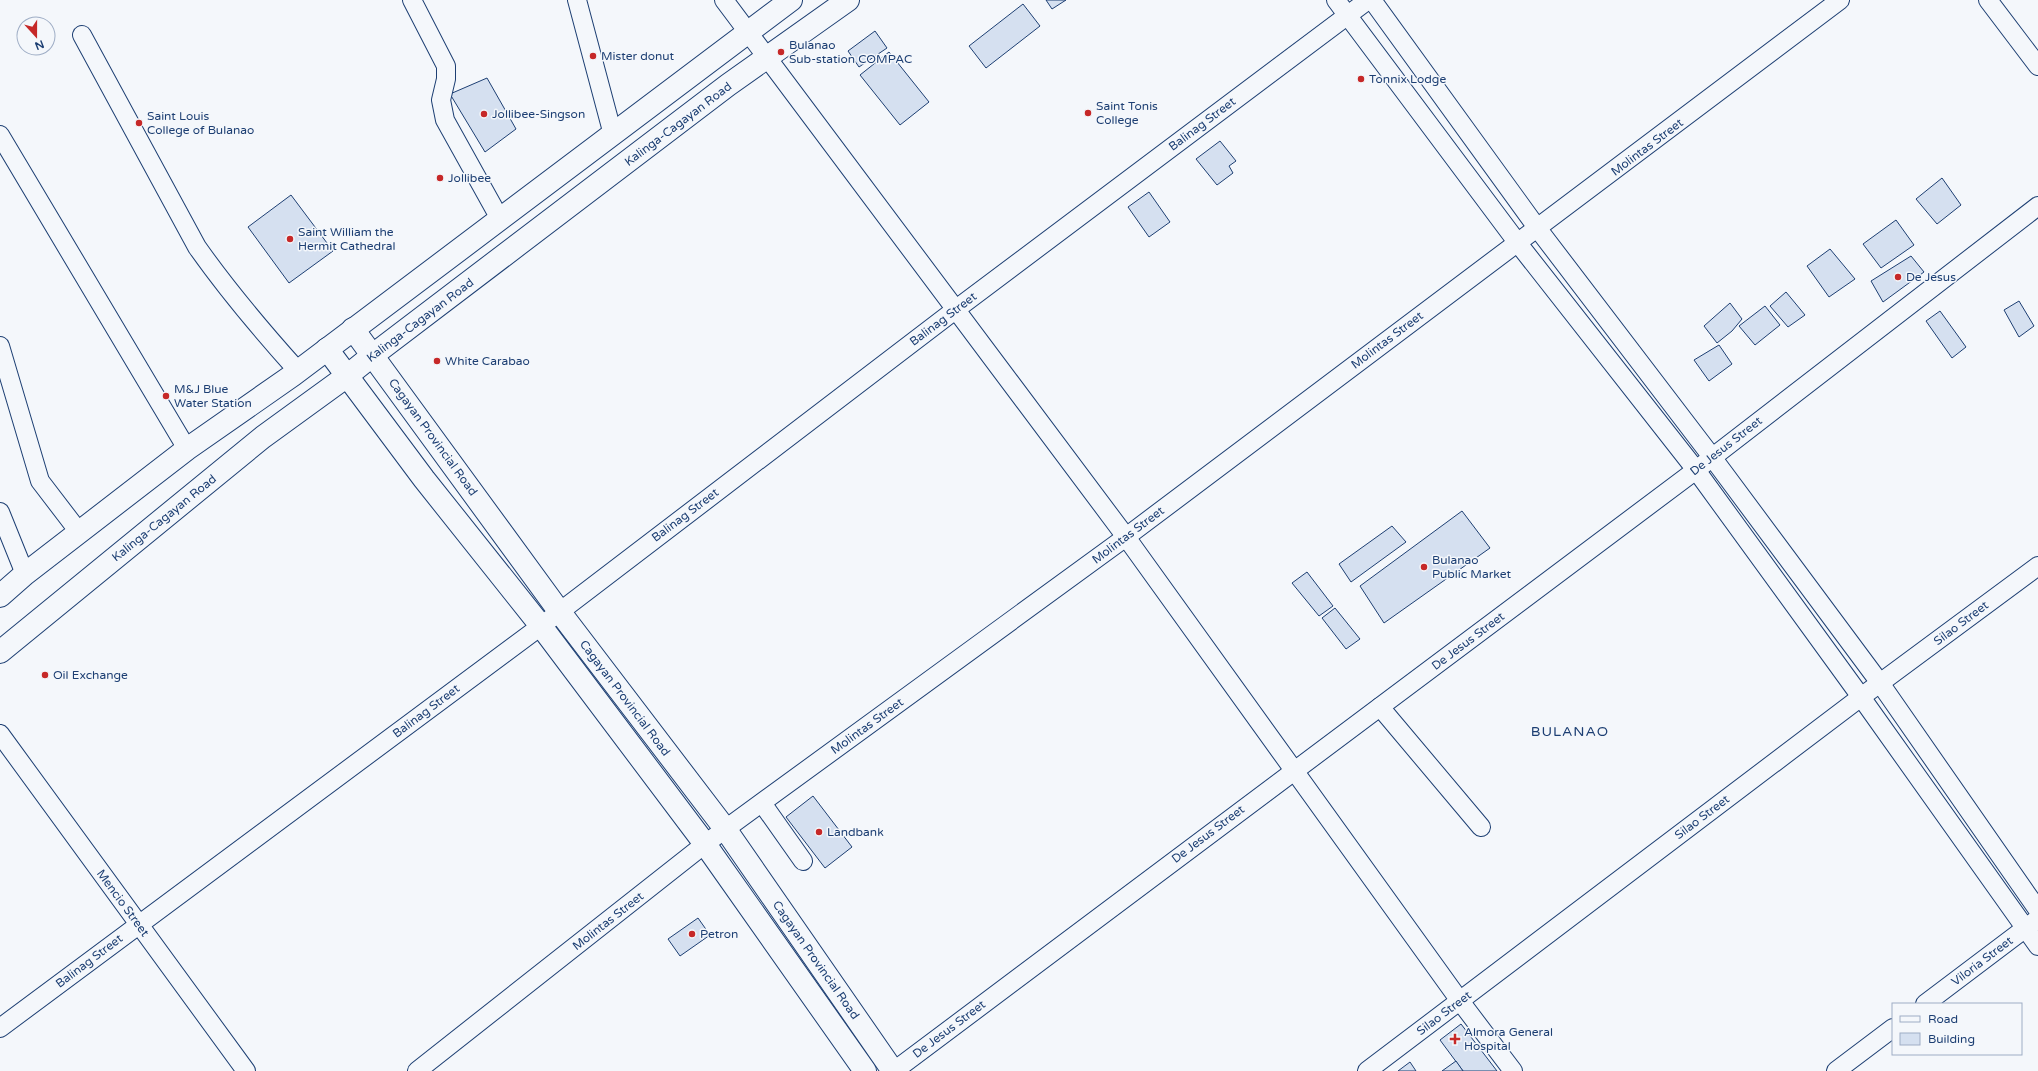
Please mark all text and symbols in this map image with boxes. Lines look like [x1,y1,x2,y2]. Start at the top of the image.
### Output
north arrow [16,16,56,56]
text: N [33,37,46,53]
place label: Bulanao Sub-station COMPAC [789,38,912,66]
marker: Bulanao Sub-station COMPAC [776,47,786,57]
place label: Mister donut [601,49,675,63]
marker: Mister donut [588,51,598,61]
place label: Tonnix Lodge [1369,72,1446,86]
marker: Tonnix Lodge [1356,74,1366,84]
street label: Kalinga-Cagayan Road [622,79,734,169]
street label: Balinag Street [1166,94,1239,154]
place label: Saint Tonis College [1096,99,1158,127]
place label: Jollibee-Singson [492,107,585,121]
marker: Saint Tonis College [1083,108,1093,118]
place label: Saint Louis College of Bulanao [147,109,254,137]
marker: Jollibee-Singson [479,109,489,119]
street label: Molintas Street [1608,115,1686,179]
marker: Saint Louis College of Bulanao [134,118,144,128]
place label: Jollibee [448,171,491,185]
marker: Jollibee [435,173,445,183]
place label: Saint William the Hermit Cathedral [298,225,396,253]
marker: Saint William the Hermit Cathedral [285,234,295,244]
place label: De Jesus [1906,270,1956,284]
marker: De Jesus [1893,272,1903,282]
street label: Kalinga-Cagayan Road [364,275,476,365]
street label: Balinag Street [907,289,980,349]
street label: Molintas Street [1348,308,1426,372]
place label: White Carabao [445,354,530,368]
marker: White Carabao [432,356,442,366]
street label: Cagayan Provincial Road [386,376,480,498]
place label: M&J Blue Water Station [174,382,252,410]
marker: M&J Blue Water Station [161,391,171,401]
street label: De Jesus Street [1687,413,1765,478]
street label: Kalinga-Cagayan Road [109,472,219,564]
street label: Balinag Street [649,485,722,545]
street label: Molintas Street [1089,503,1167,567]
place label: Bulanao Public Market [1432,553,1512,581]
marker: Bulanao Public Market [1419,562,1429,572]
street label: Silao Street [1931,598,1991,648]
street label: De Jesus Street [1429,609,1507,673]
street label: Cagayan Provincial Road [577,637,673,759]
place label: Oil Exchange [53,668,128,682]
marker: Oil Exchange [40,670,50,680]
street label: Balinag Street [390,681,463,741]
street label: Molintas Street [828,695,906,757]
district label: BULANAO [1531,723,1609,740]
street label: Silao Street [1672,792,1732,842]
street label: De Jesus Street [1169,802,1247,866]
place label: Landbank [827,825,884,839]
marker: Landbank [814,827,824,837]
street label: Mencio Street [94,867,152,940]
street label: Molintas Street [570,889,647,953]
street label: Cagayan Provincial Road [770,898,862,1022]
place label: Petron [700,927,738,941]
marker: Petron [687,929,697,939]
street label: Balinag Street [53,931,126,991]
street label: Viloria Street [1949,933,2016,989]
street label: Silao Street [1414,988,1474,1038]
street label: De Jesus Street [910,997,988,1061]
legend [1892,1003,2022,1055]
text: Road [1928,1012,1958,1026]
place label: Almora General Hospital [1464,1025,1553,1053]
text: Building [1928,1032,1975,1046]
marker: Almora General Hospital [1449,1033,1461,1045]

